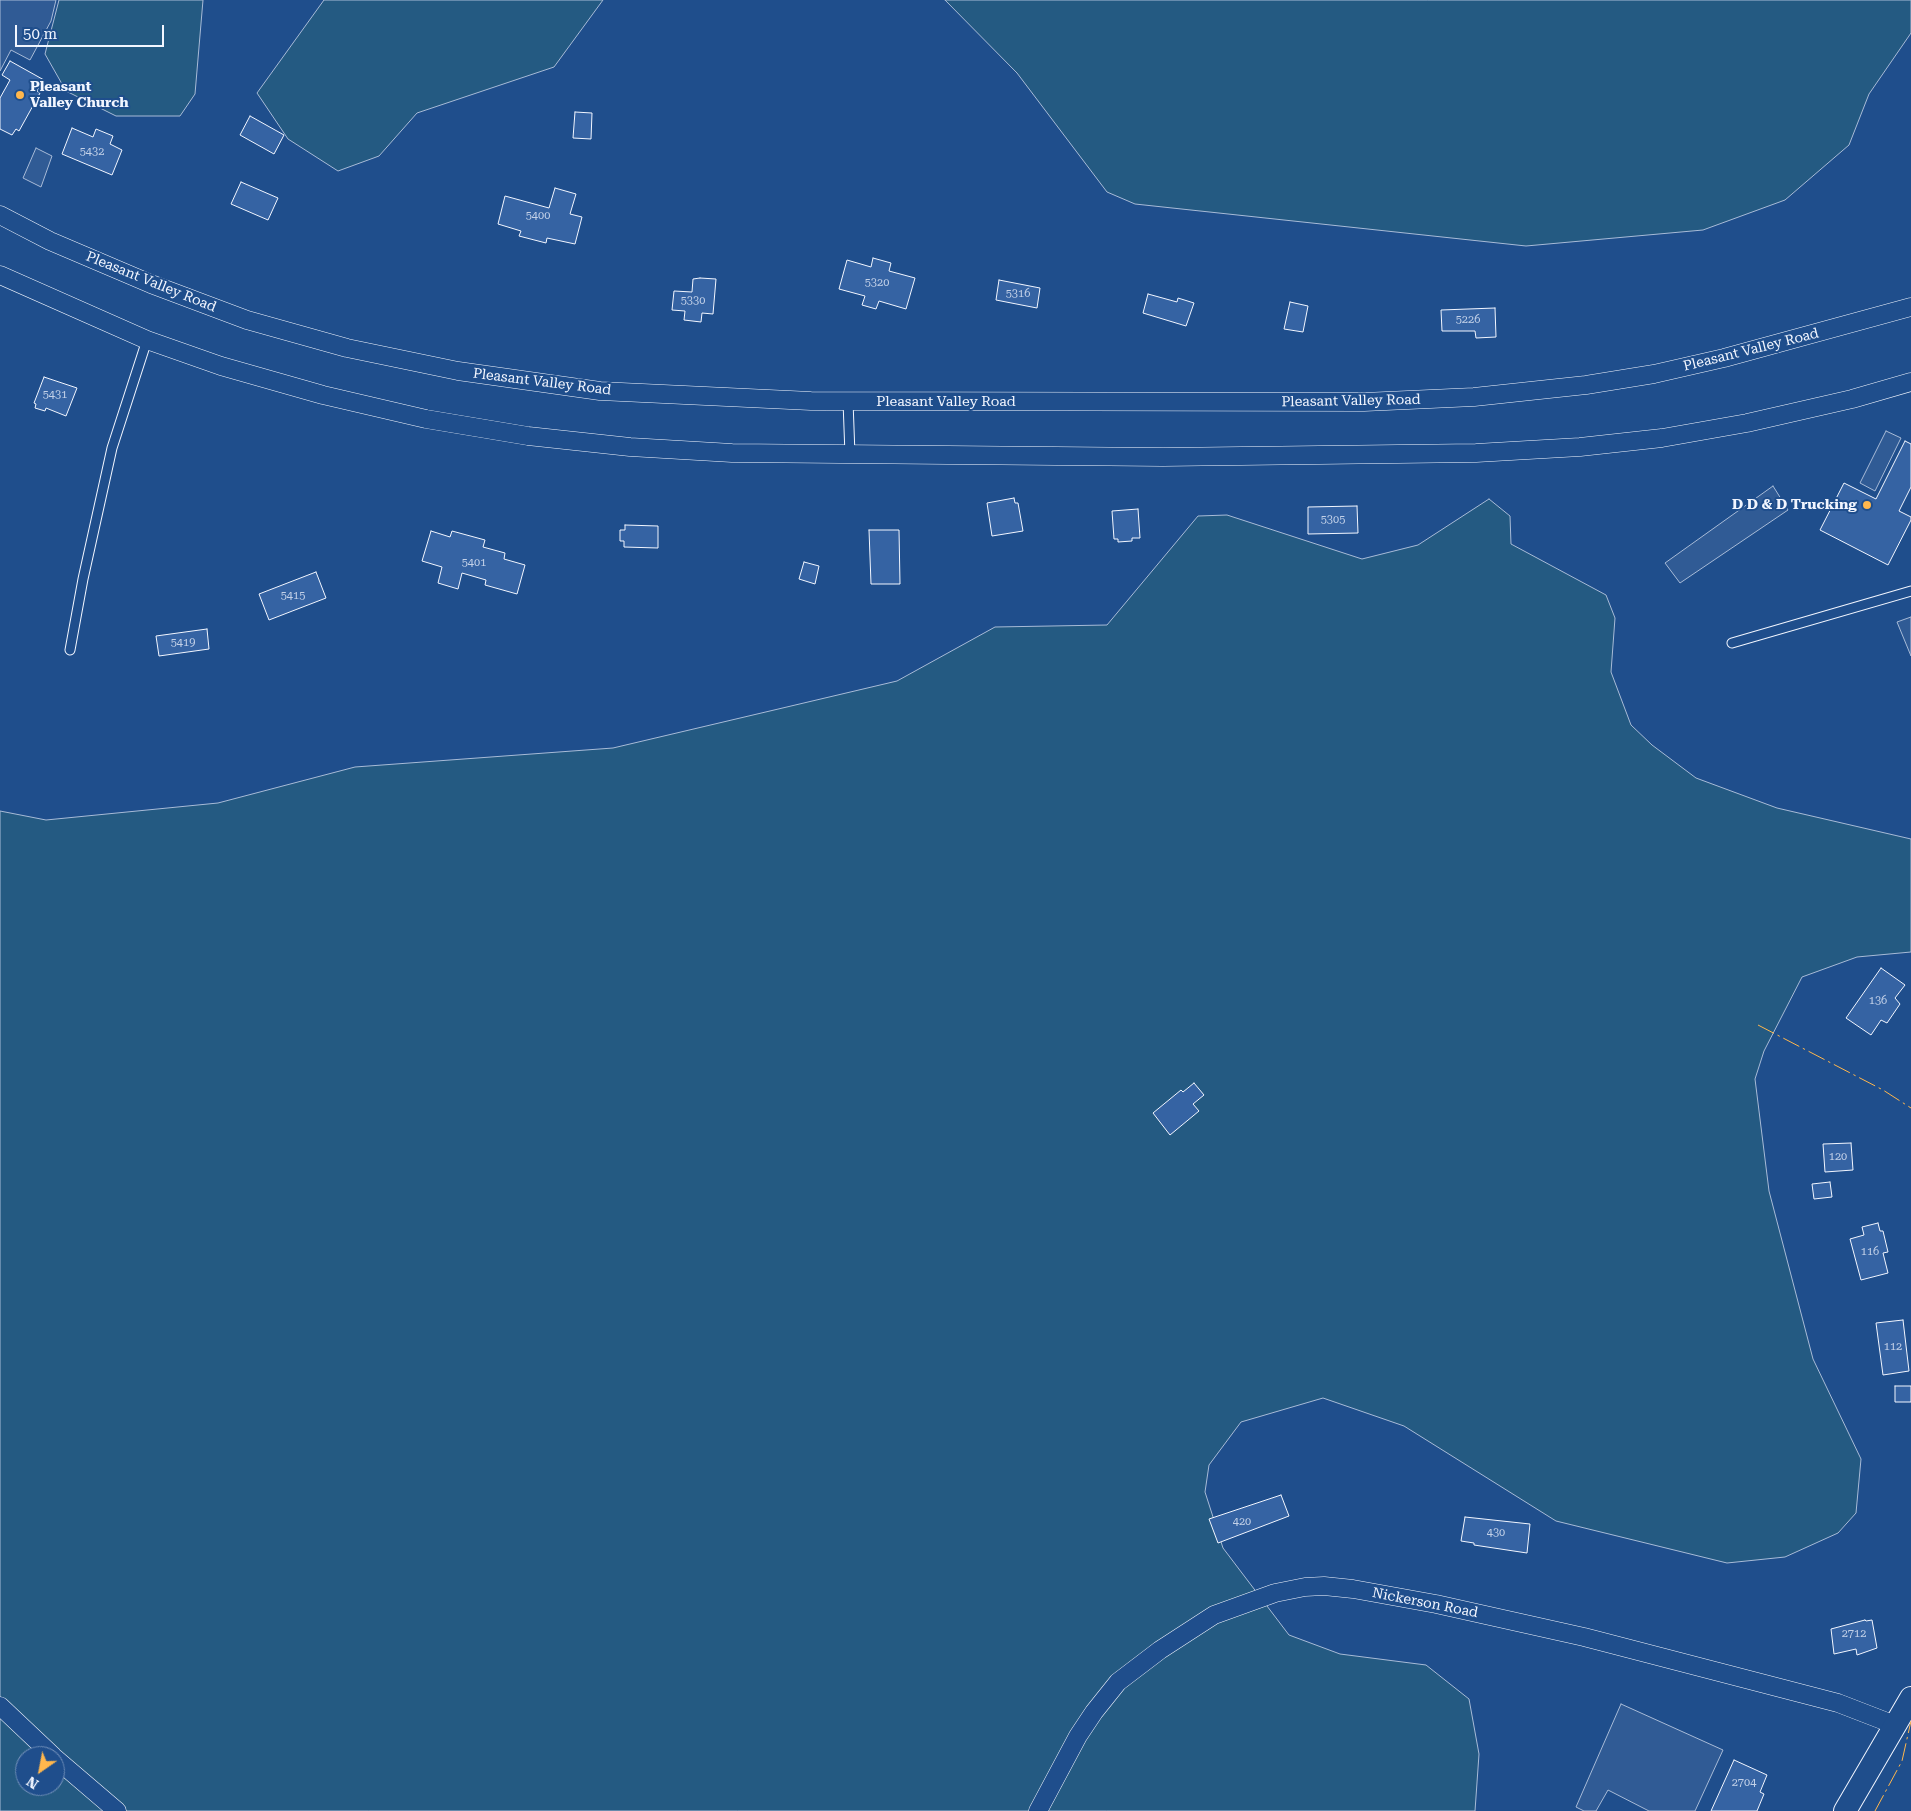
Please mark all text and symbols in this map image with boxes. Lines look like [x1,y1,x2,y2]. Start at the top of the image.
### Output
scale bar [18,15,166,47]
text: 50 m [23,25,57,43]
place label: Pleasant Valley Church [30,79,129,111]
marker: Pleasant Valley Church [14,89,26,101]
house number: 5432 [80,145,104,159]
house number: 5400 [526,209,550,223]
street label: Pleasant Valley Road [83,248,219,316]
house number: 5320 [865,276,889,290]
house number: 5316 [1006,287,1030,301]
house number: 5330 [681,294,705,308]
house number: 5226 [1456,313,1480,327]
street label: Pleasant Valley Road [1681,325,1821,375]
street label: Pleasant Valley Road [472,365,612,399]
house number: 5431 [43,388,67,402]
street label: Pleasant Valley Road [1281,391,1421,411]
street label: Pleasant Valley Road [876,394,1016,410]
place label: D D & D Trucking [1732,497,1857,513]
marker: D D & D Trucking [1861,499,1873,511]
house number: 5305 [1321,513,1345,527]
house number: 5401 [462,556,486,570]
house number: 5415 [281,589,305,603]
house number: 5419 [171,636,195,650]
house number: 136 [1869,994,1887,1008]
house number: 120 [1829,1150,1847,1164]
house number: 116 [1861,1245,1879,1259]
house number: 112 [1884,1340,1902,1354]
house number: 420 [1233,1515,1251,1529]
house number: 430 [1487,1526,1505,1540]
street label: Nickerson Road [1371,1584,1479,1622]
house number: 2712 [1842,1627,1866,1641]
north arrow [15,1746,65,1796]
text: N [23,1773,41,1792]
house number: 2704 [1732,1776,1756,1790]

